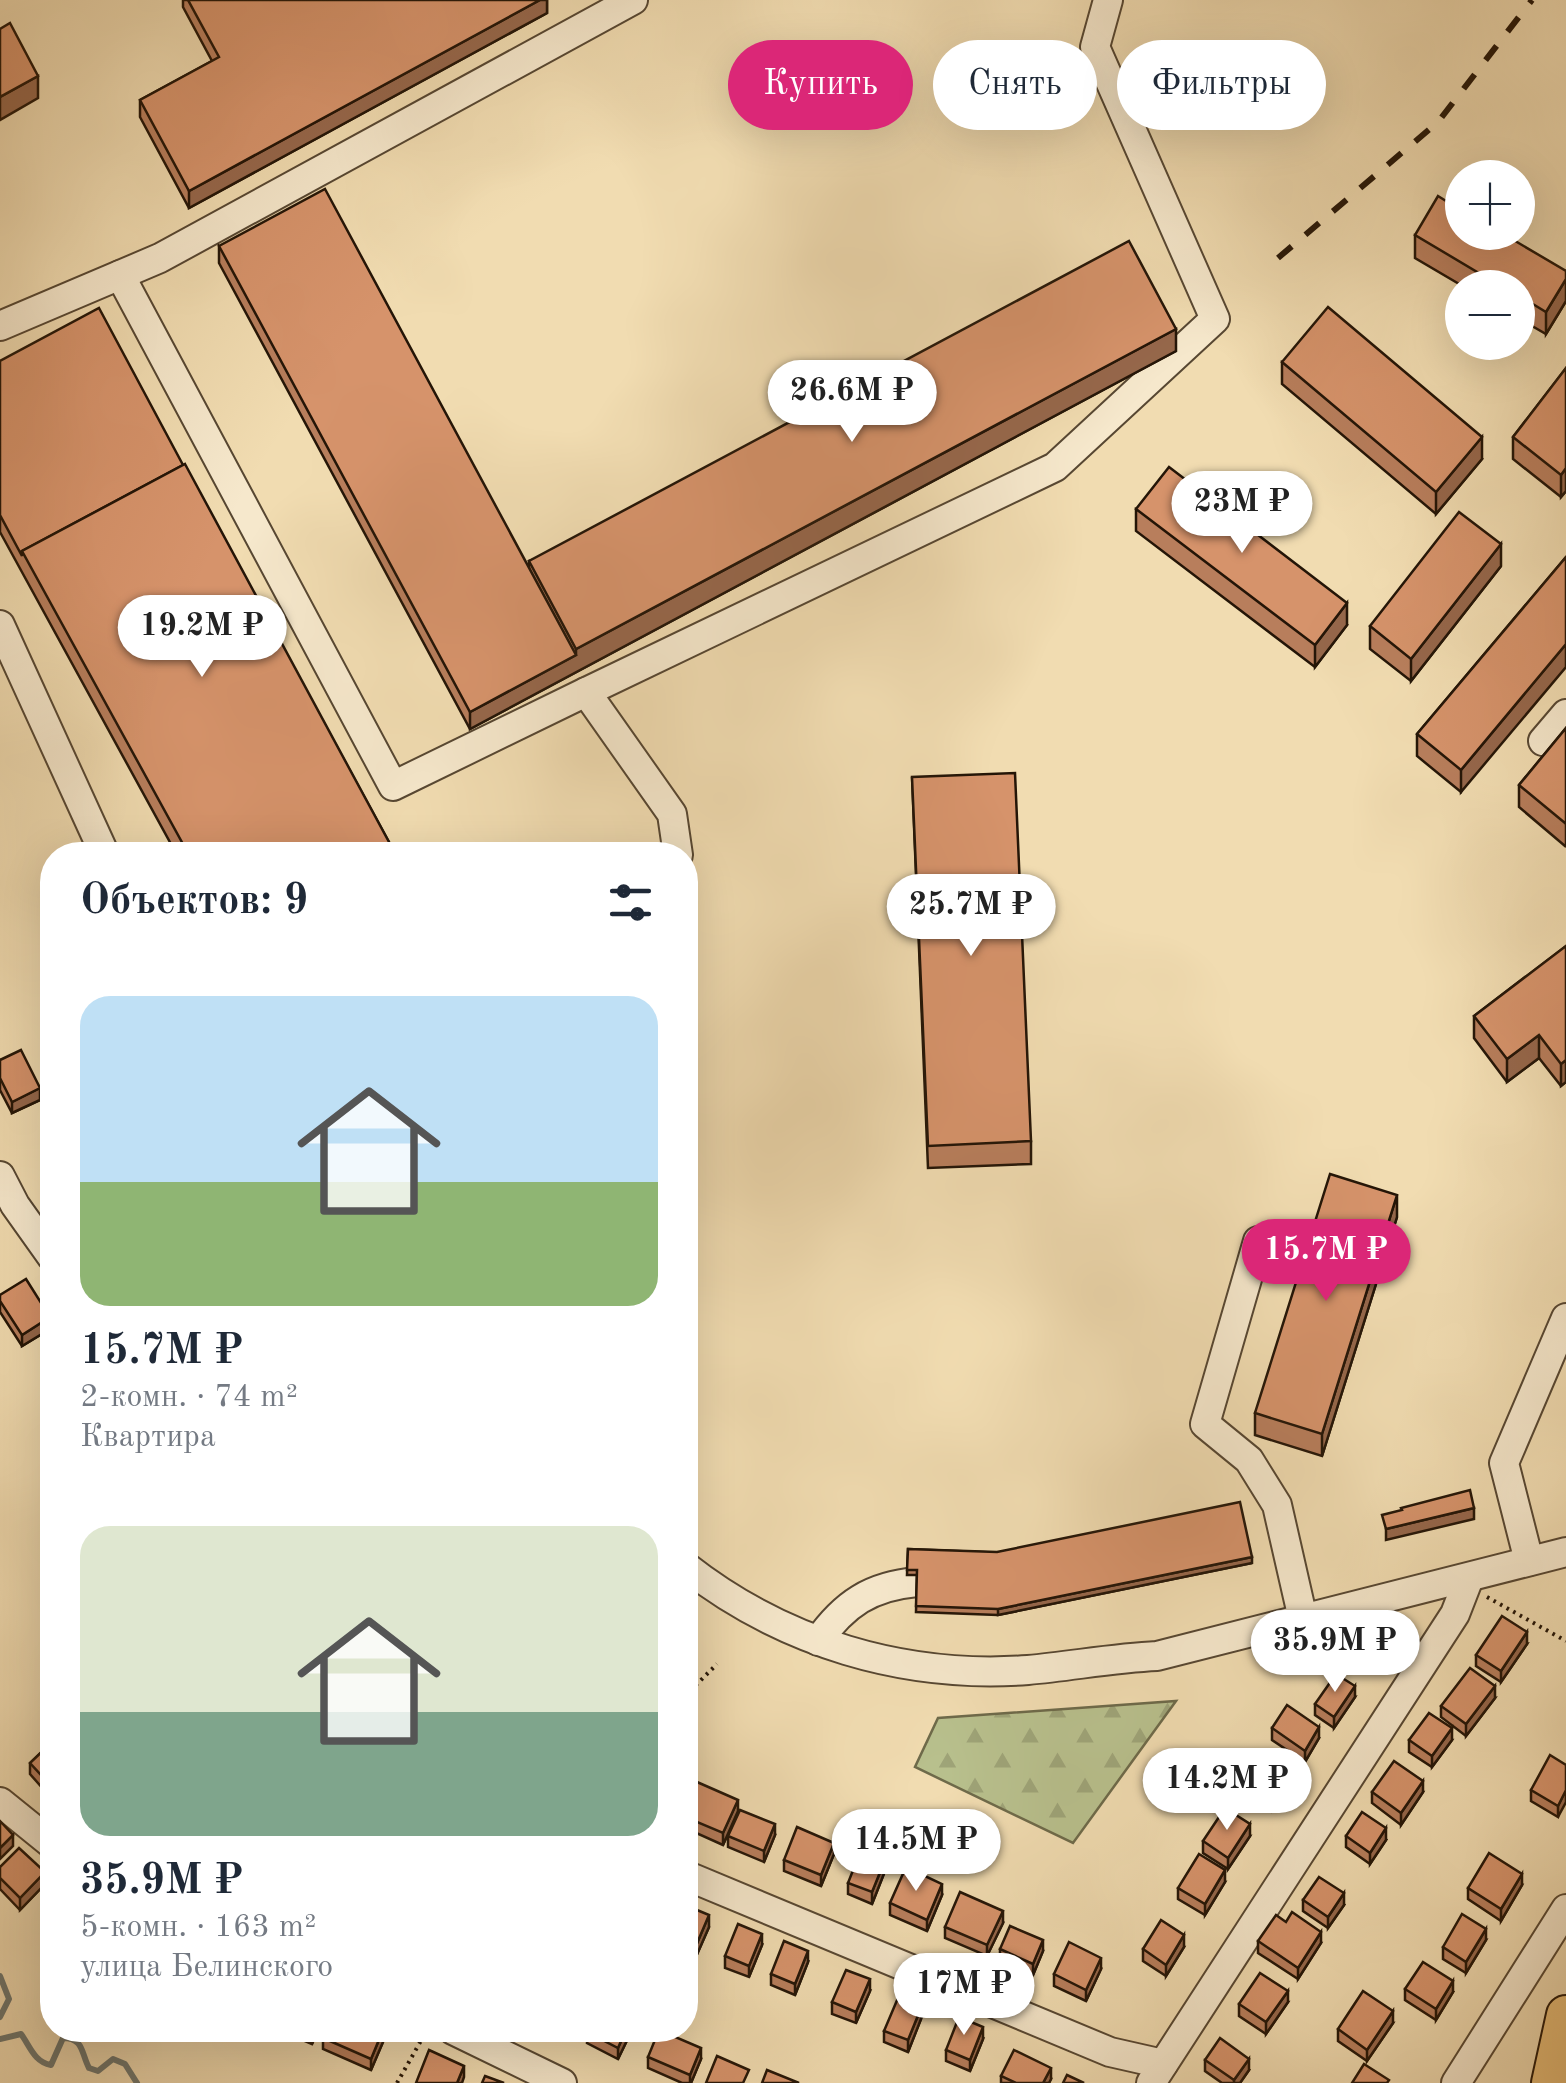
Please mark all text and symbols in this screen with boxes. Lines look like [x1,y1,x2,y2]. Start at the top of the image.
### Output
chip: Купить [728,40,913,130]
chip: Снять [933,40,1097,130]
chip: Фильтры [1117,40,1326,130]
map controls [1445,160,1535,360]
button: + [1445,160,1535,250]
button: − [1445,270,1535,360]
pin: 26.6M ₽ [760,360,944,445]
text: 26.6M ₽ [790,376,914,408]
pin: 23M ₽ [1172,471,1312,556]
text: 23M ₽ [1193,487,1291,519]
pin: 19.2M ₽ [110,595,294,680]
text: 19.2M ₽ [140,611,264,643]
pin: 25.7M ₽ [879,874,1063,959]
icon: filters [603,875,658,930]
text: Объектов: 9 [80,881,308,923]
text: 25.7M ₽ [909,890,1033,922]
icon: home [279,1061,459,1241]
pin: 15.7M ₽ [1234,1219,1418,1304]
text: 15.7M ₽ [1264,1235,1388,1267]
text: 15.7M ₽ [80,1331,243,1373]
text: 2-комн. · 74 m² [80,1382,298,1414]
text: Квартира [80,1422,216,1454]
icon: home [279,1591,459,1771]
pin: 35.9M ₽ [1243,1610,1427,1695]
text: 35.9M ₽ [1273,1626,1397,1658]
pin: 14.2M ₽ [1135,1748,1319,1833]
text: 14.2M ₽ [1165,1764,1289,1796]
pin: 14.5M ₽ [824,1809,1008,1894]
text: 14.5M ₽ [854,1825,978,1857]
text: 35.9M ₽ [80,1861,243,1903]
text: 5-комн. · 163 m² [80,1912,316,1944]
text: улица Белинского [80,1952,333,1984]
pin: 17M ₽ [894,1953,1034,2038]
text: 17M ₽ [915,1969,1013,2001]

